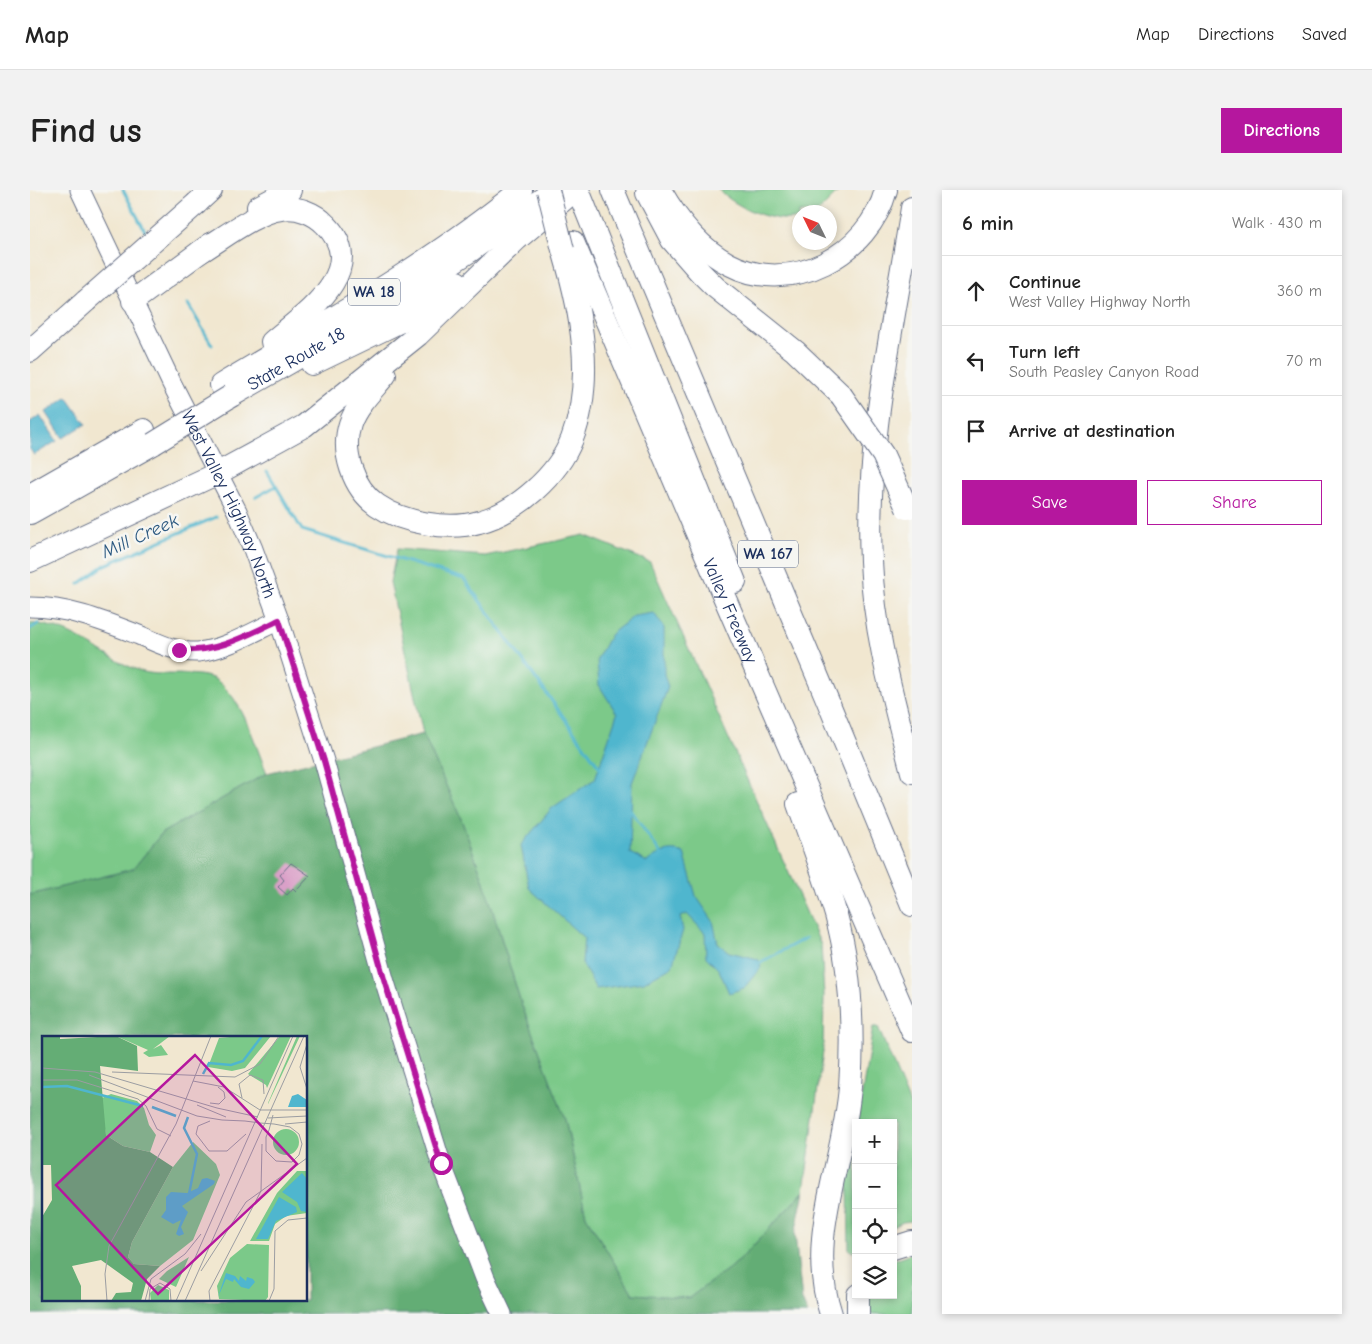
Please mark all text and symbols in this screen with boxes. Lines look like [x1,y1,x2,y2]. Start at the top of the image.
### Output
text: Map [25,21,69,49]
text: Map [1136,24,1170,45]
text: Directions [1198,24,1274,45]
text: Saved [1302,24,1347,45]
button: Directions [1221,108,1342,153]
text: Find us [30,110,142,151]
north arrow [792,205,837,250]
text: 6 min [962,211,1014,235]
text: Walk · 430 m [1232,214,1322,232]
text: Continue [1009,271,1081,293]
icon: ahead [962,277,990,305]
road number: WA 18 [348,278,400,305]
text: 360 m [1277,282,1322,300]
text: West Valley Highway North [1009,293,1191,311]
street label: State Route 18 [244,323,349,395]
text: Turn left [1009,341,1080,363]
icon: left [962,347,990,375]
text: 70 m [1286,352,1322,370]
text: South Peasley Canyon Road [1009,363,1199,381]
street label: West Valley Highway North [177,407,281,601]
icon: arrive [962,417,990,445]
text: Arrive at destination [1009,420,1175,442]
button: Save [962,480,1137,525]
button: Share [1147,480,1322,525]
water label: Mill Creek [97,509,183,563]
road number: WA 167 [738,540,798,568]
street label: Valley Freeway [698,555,762,667]
route end [168,639,191,662]
inset map [42,1036,308,1302]
map controls [852,1119,897,1299]
button: + [852,1119,897,1164]
route start [430,1152,453,1175]
button: − [852,1164,897,1209]
button: locate [852,1209,897,1254]
button: layers [852,1254,897,1299]

